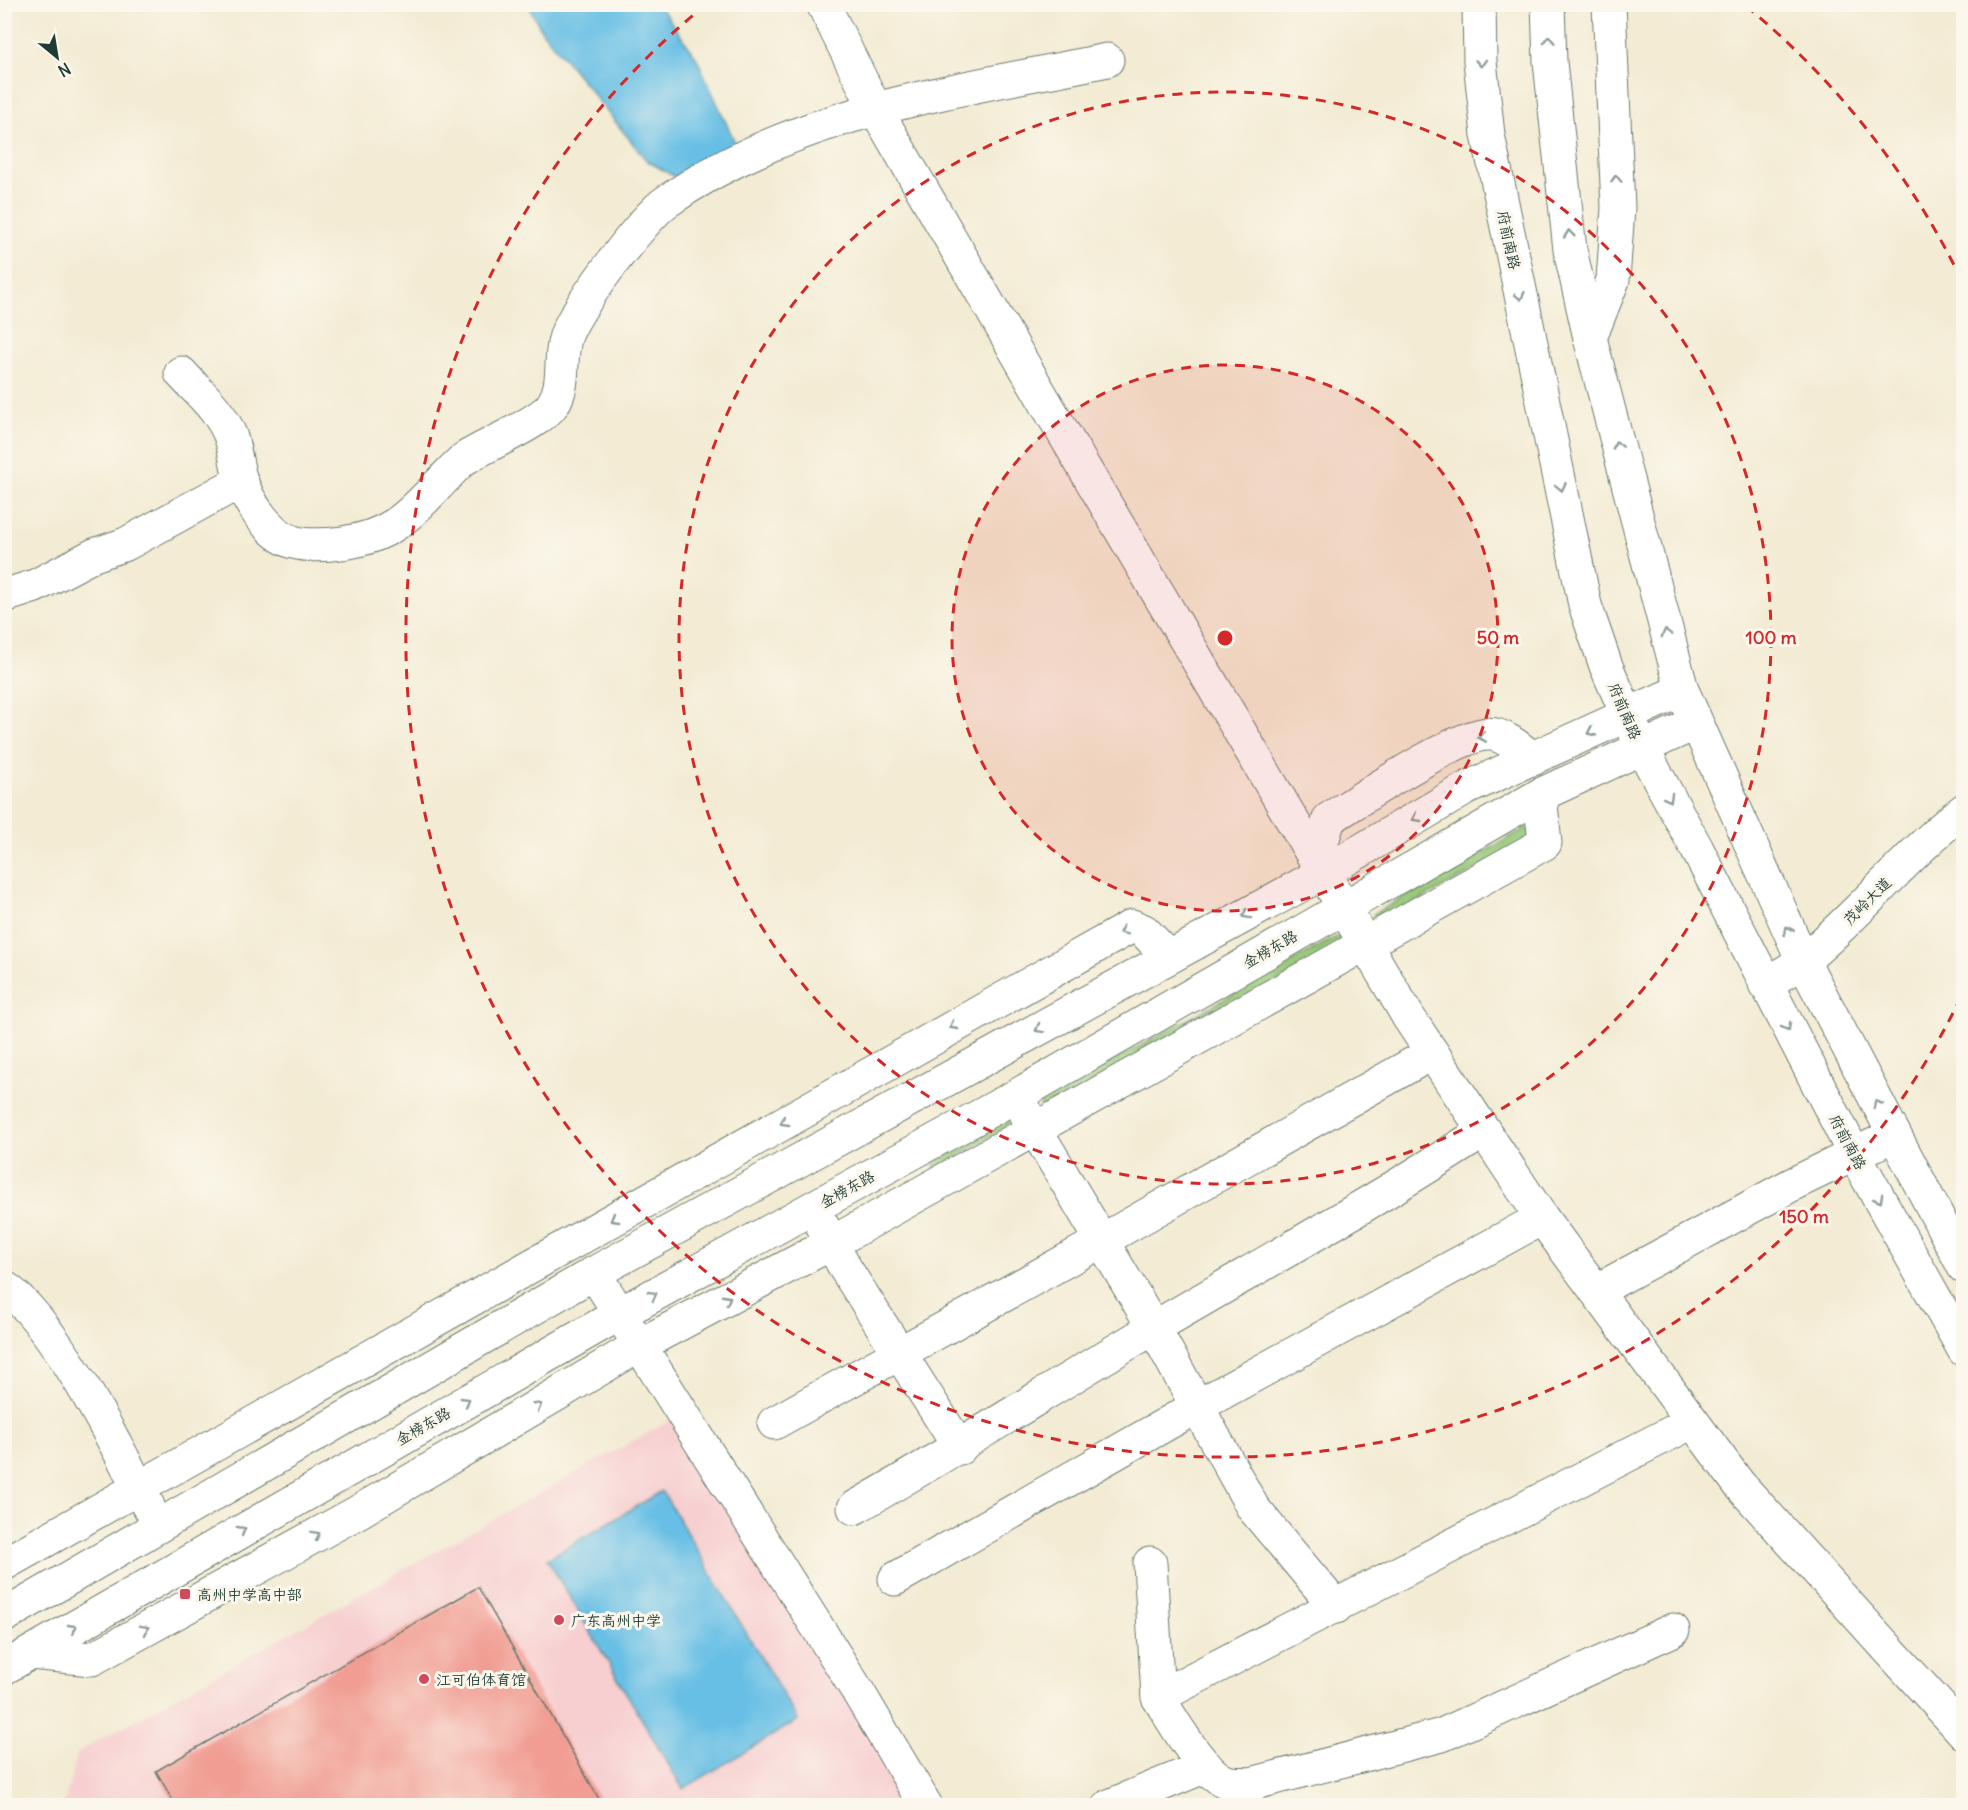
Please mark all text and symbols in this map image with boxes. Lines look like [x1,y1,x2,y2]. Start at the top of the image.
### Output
north arrow [27,27,87,87]
one-way arrow [1543,36,1556,45]
one-way arrow [1474,58,1487,67]
text: N [55,59,74,81]
one-way arrow [1610,175,1623,184]
street label: 府前南路 [1493,209,1525,271]
one-way arrow [1563,230,1575,239]
one-way arrow [1513,291,1526,301]
one-way arrow [1612,440,1624,450]
one-way arrow [1554,482,1567,492]
text: 50 m [1477,626,1519,649]
text: 100 m [1746,626,1797,649]
centre of rings [1215,628,1235,648]
one-way arrow [1660,629,1673,639]
street label: 府前南路 [1605,680,1645,742]
one-way arrow [1586,725,1597,737]
one-way arrow [1477,730,1487,742]
one-way arrow [1662,791,1673,802]
one-way arrow [1412,811,1422,823]
street label: 茂岭大道 [1839,873,1895,929]
one-way arrow [1242,908,1253,919]
one-way arrow [1119,924,1130,936]
one-way arrow [1784,925,1796,936]
street label: 金榜东路 [1239,926,1301,972]
one-way arrow [949,1019,959,1030]
one-way arrow [1780,1020,1792,1031]
one-way arrow [1035,1022,1045,1033]
one-way arrow [1873,1099,1885,1110]
street label: 府前南路 [1826,1111,1870,1173]
one-way arrow [779,1115,790,1127]
street label: 金榜东路 [816,1166,878,1212]
one-way arrow [1872,1193,1883,1203]
text: 150 m [1779,1205,1829,1228]
one-way arrow [610,1212,620,1223]
one-way arrow [647,1291,658,1302]
one-way arrow [720,1295,731,1306]
one-way arrow [459,1397,470,1409]
one-way arrow [532,1401,542,1413]
street label: 金榜东路 [392,1403,454,1449]
one-way arrow [236,1525,246,1537]
one-way arrow [309,1531,320,1542]
place label: 高州中学高中部 [197,1585,302,1604]
marker: 高州中学高中部 [178,1587,192,1601]
place label: 广东高州中学 [571,1611,661,1630]
marker: 广东高州中学 [552,1613,566,1627]
one-way arrow [67,1624,77,1635]
one-way arrow [139,1625,149,1637]
place label: 江可伯体育馆 [436,1670,526,1689]
marker: 江可伯体育馆 [417,1672,431,1686]

